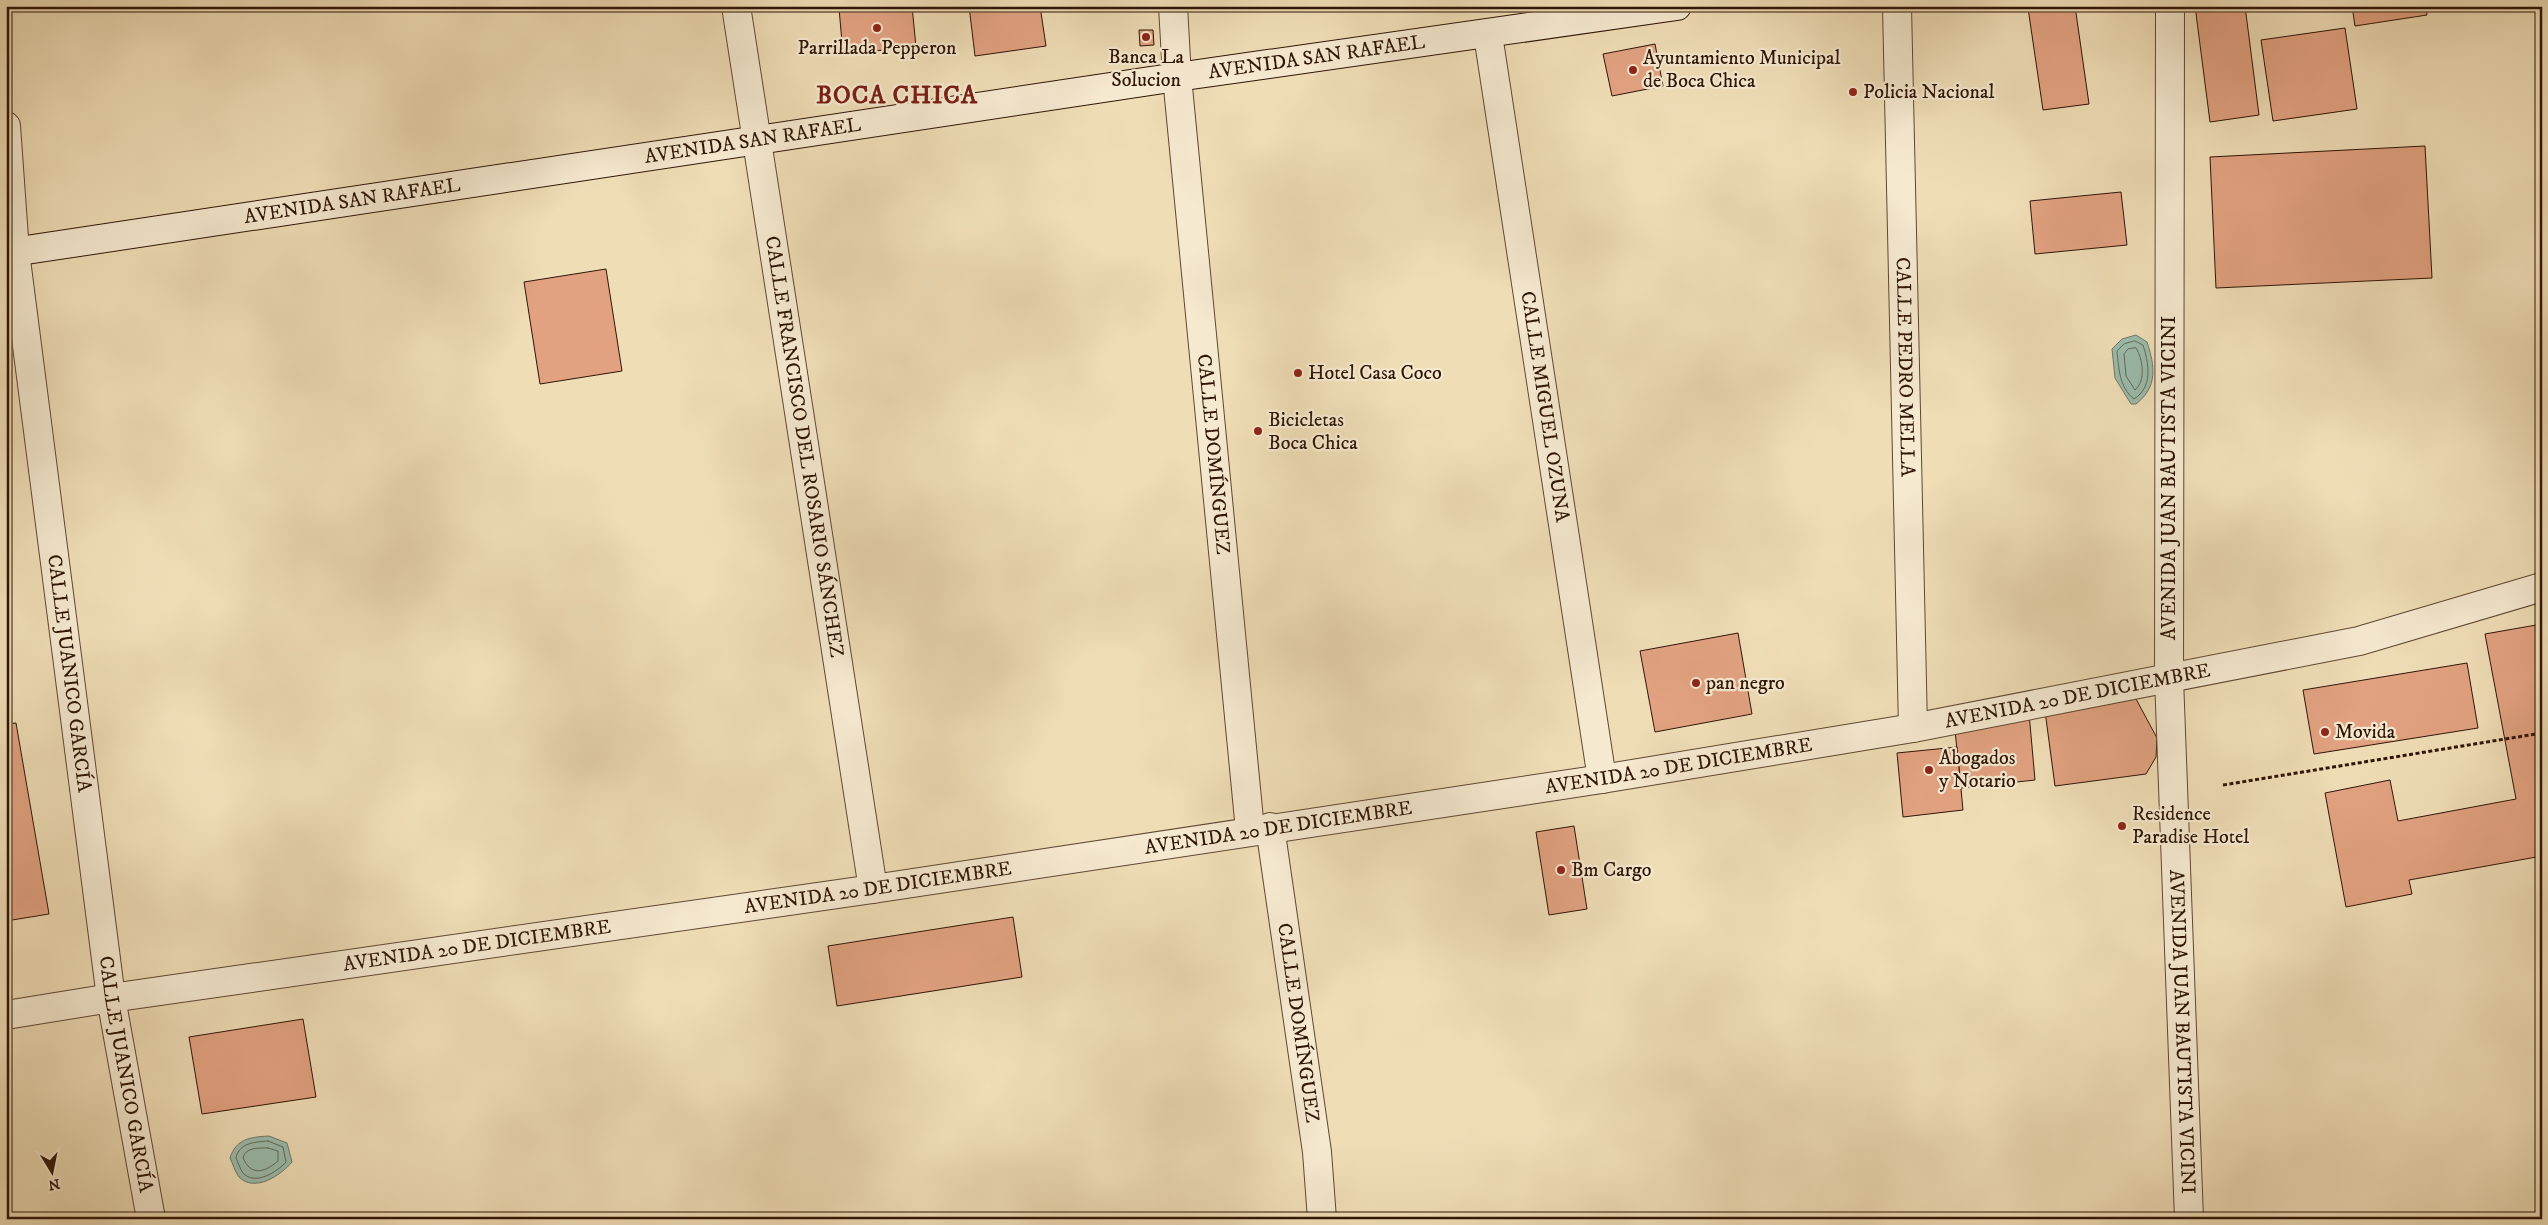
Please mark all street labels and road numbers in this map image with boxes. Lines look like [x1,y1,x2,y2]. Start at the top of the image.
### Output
street label: AVENIDA SAN RAFAEL [1207,29,1427,85]
street label: AVENIDA SAN RAFAEL [643,112,863,169]
street label: AVENIDA SAN RAFAEL [242,172,463,230]
street label: CALLE FRANCISCO DEL ROSARIO SÁNCHEZ [759,234,849,659]
street label: CALLE PEDRO MELLA [1890,257,1920,477]
street label: CALLE MIGUEL OZUNA [1515,290,1575,524]
street label: AVENIDA JUAN BAUTISTA VICINI [2157,316,2182,640]
street label: CALLE DOMÍNGUEZ [1191,353,1236,556]
street label: CALLE JUANICO GARCÍA [42,553,97,794]
street label: AVENIDA 20 DE DICIEMBRE [1942,658,2212,734]
street label: AVENIDA 20 DE DICIEMBRE [1543,732,1814,800]
street label: AVENIDA 20 DE DICIEMBRE [1143,795,1414,860]
street label: AVENIDA 20 DE DICIEMBRE [742,856,1013,920]
street label: AVENIDA JUAN BAUTISTA VICINI [2164,869,2201,1195]
street label: AVENIDA 20 DE DICIEMBRE [341,914,612,977]
street label: CALLE DOMÍNGUEZ [1272,921,1325,1125]
street label: CALLE JUANICO GARCÍA [93,954,158,1195]

